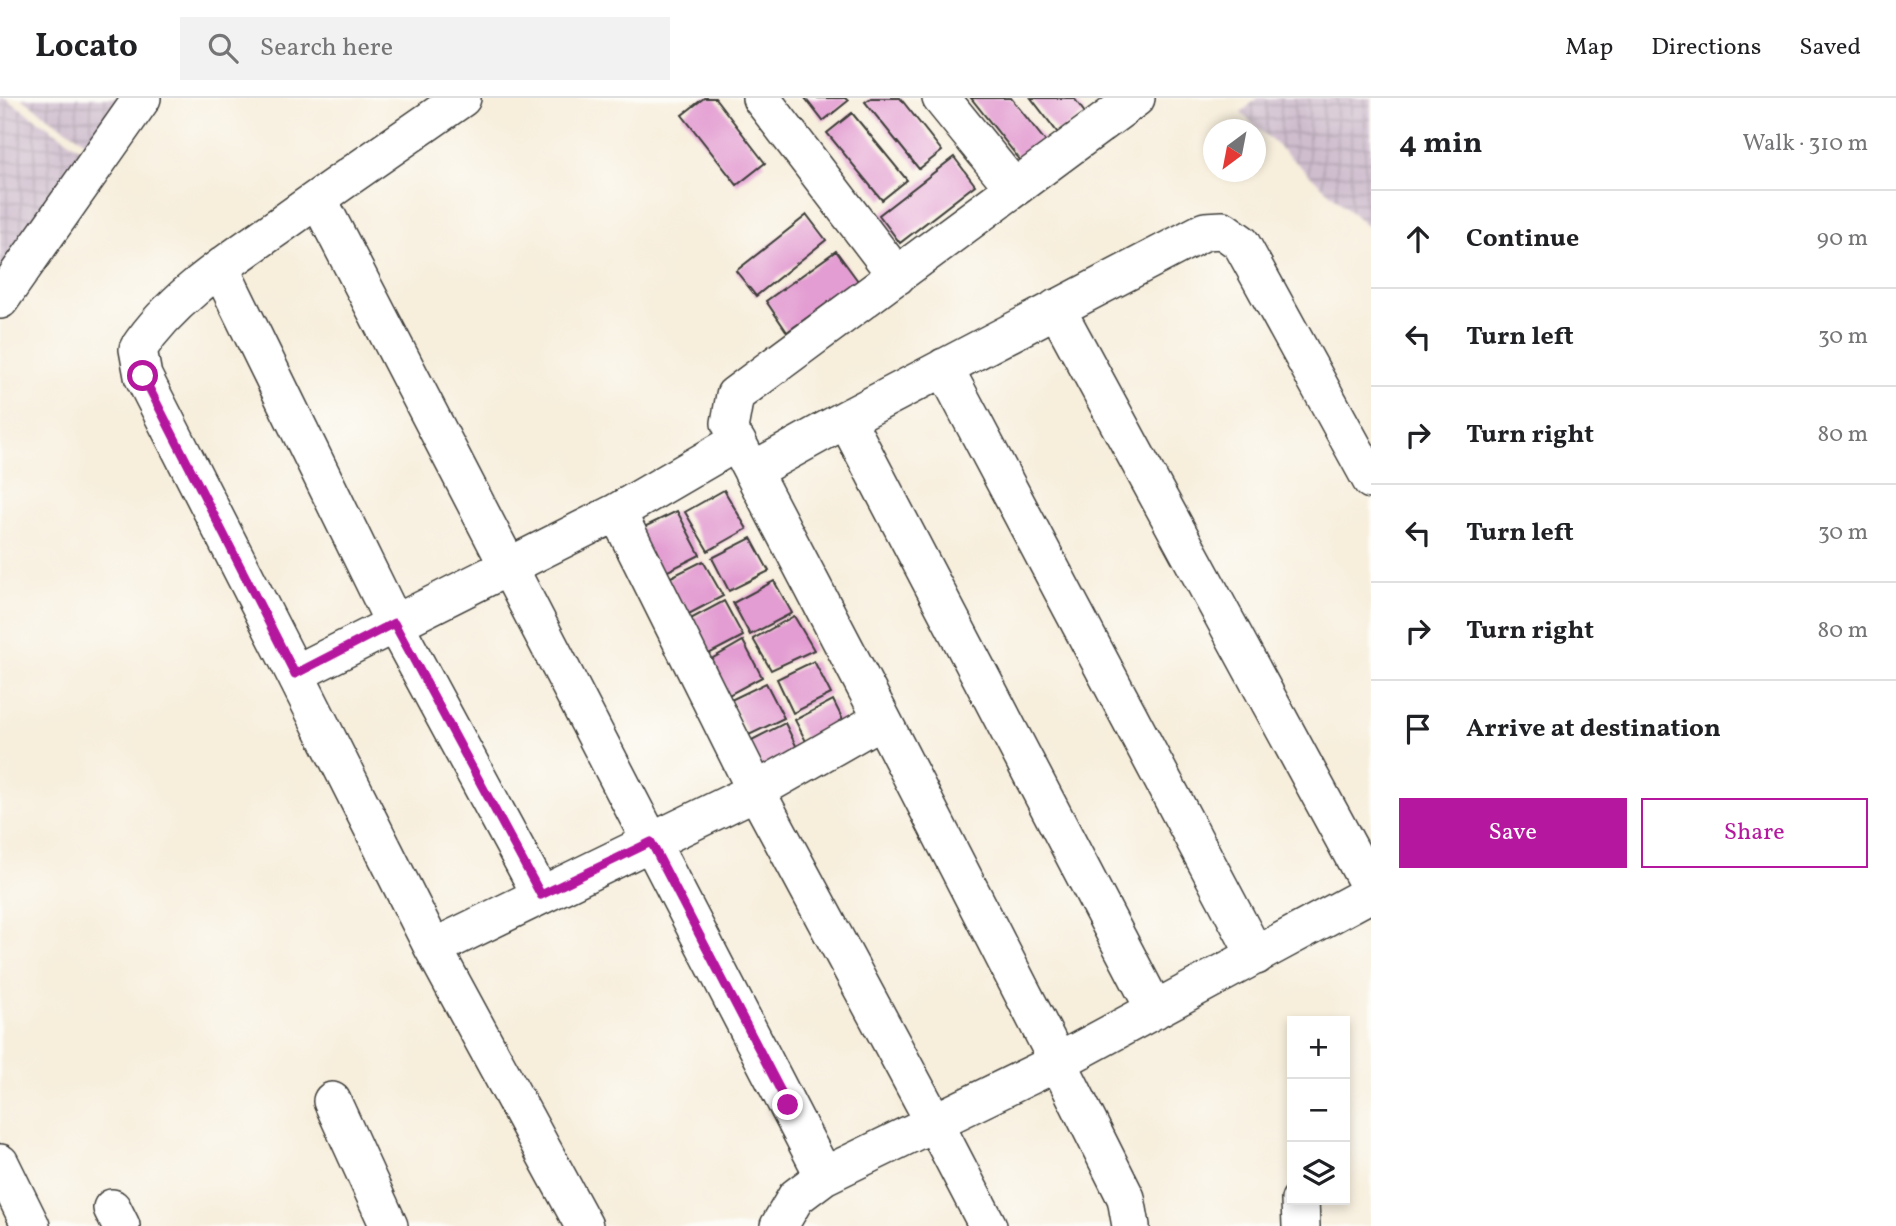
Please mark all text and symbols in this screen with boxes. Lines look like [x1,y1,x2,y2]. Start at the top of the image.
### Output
search box [180,17,670,80]
text: Locato [35,25,138,71]
icon: search [204,29,242,67]
text: Search here [260,30,393,66]
text: Map [1565,31,1613,65]
text: Directions [1651,31,1761,65]
text: Saved [1799,31,1861,65]
north arrow [1203,119,1266,182]
text: 4 min [1399,123,1483,165]
text: Walk · 310 m [1742,128,1868,160]
icon: ahead [1399,220,1437,258]
text: Continue [1466,221,1579,257]
text: 90 m [1817,223,1868,255]
icon: left [1399,318,1437,356]
text: Turn left [1466,319,1574,355]
text: 30 m [1818,321,1868,353]
route start [127,360,158,391]
icon: right [1399,416,1437,454]
text: Turn right [1466,417,1594,453]
text: 80 m [1818,419,1868,451]
icon: left [1399,514,1437,552]
text: Turn left [1466,515,1574,551]
text: 30 m [1818,517,1868,549]
icon: right [1399,612,1437,650]
text: Turn right [1466,613,1594,649]
text: 80 m [1818,615,1868,647]
icon: arrive [1399,710,1437,748]
text: Arrive at destination [1466,711,1721,747]
button: Save [1399,798,1627,868]
button: Share [1641,798,1868,868]
map controls [1287,1016,1350,1205]
button: + [1287,1016,1350,1079]
button: − [1287,1079,1350,1142]
route end [772,1089,803,1120]
button: layers [1287,1142,1350,1205]

